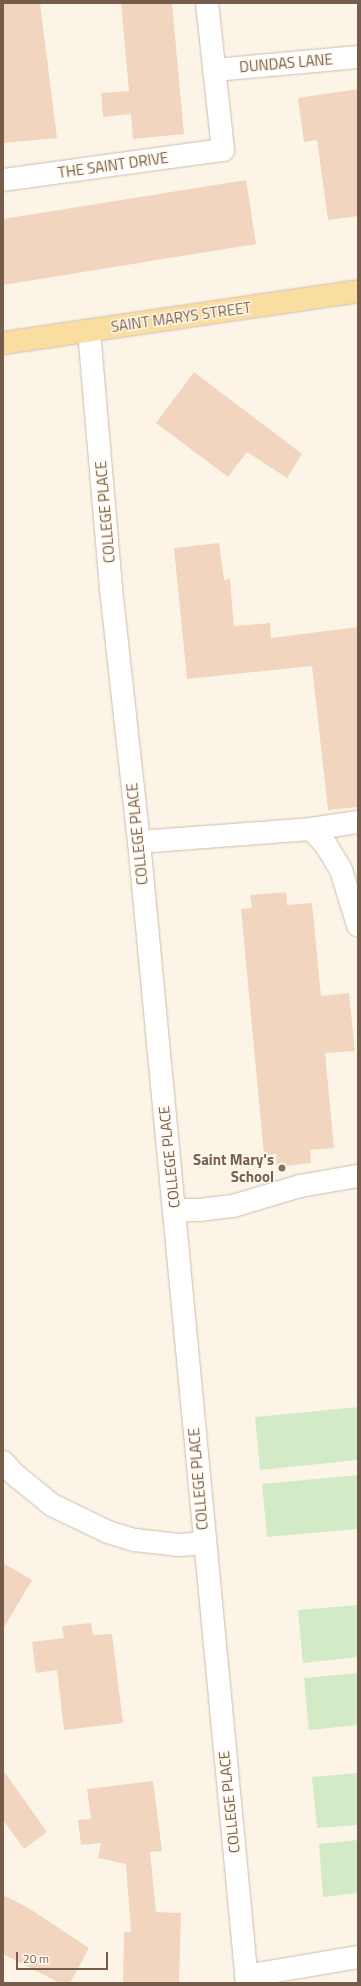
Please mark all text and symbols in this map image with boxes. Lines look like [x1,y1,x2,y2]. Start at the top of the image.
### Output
street label: DUNDAS LANE [239,50,333,76]
street label: THE SAINT DRIVE [57,148,169,182]
street label: SAINT MARYS STREET [110,298,252,336]
street label: COLLEGE PLACE [92,460,118,564]
street label: COLLEGE PLACE [123,782,151,886]
street label: COLLEGE PLACE [155,1105,183,1209]
place label: Saint Mary's School [193,1150,274,1185]
marker: Saint Mary's School [277,1163,287,1173]
street label: COLLEGE PLACE [185,1427,211,1531]
street label: COLLEGE PLACE [215,1750,243,1854]
scale bar [18,1944,110,1970]
text: 20 m [23,1949,49,1968]

